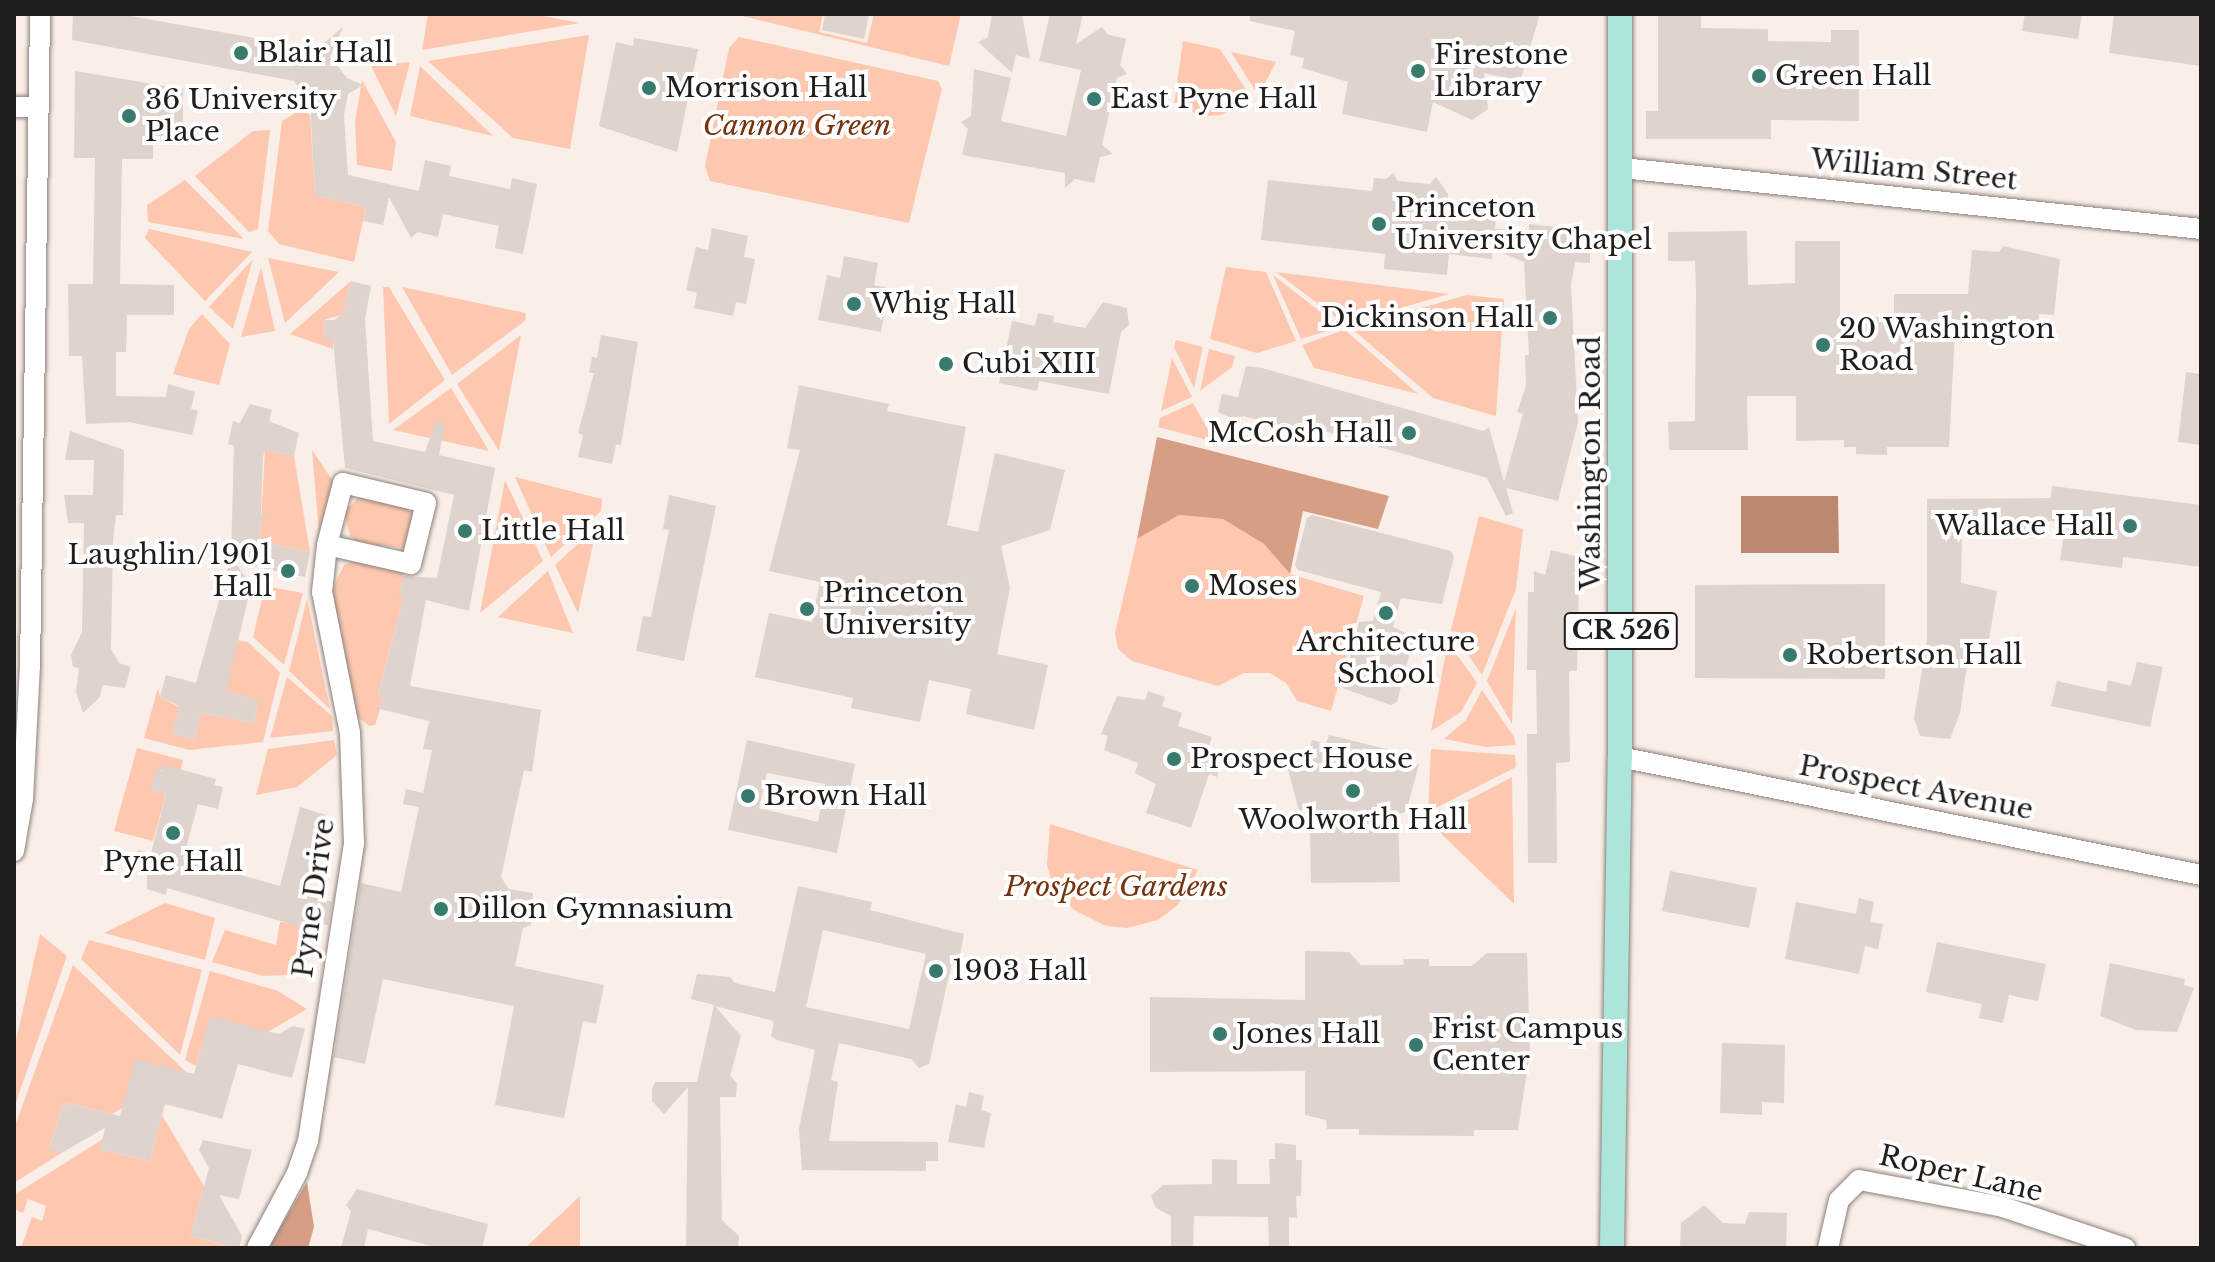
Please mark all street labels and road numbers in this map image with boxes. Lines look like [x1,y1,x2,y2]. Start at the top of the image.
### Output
street label: William Street [1809,142,2019,198]
street label: Washington Road [1574,336,1608,590]
road number: CR 526 [1563,609,1679,653]
street label: Prospect Avenue [1796,749,2036,827]
street label: Pyne Drive [286,816,342,980]
street label: Roper Lane [1875,1139,2047,1209]

